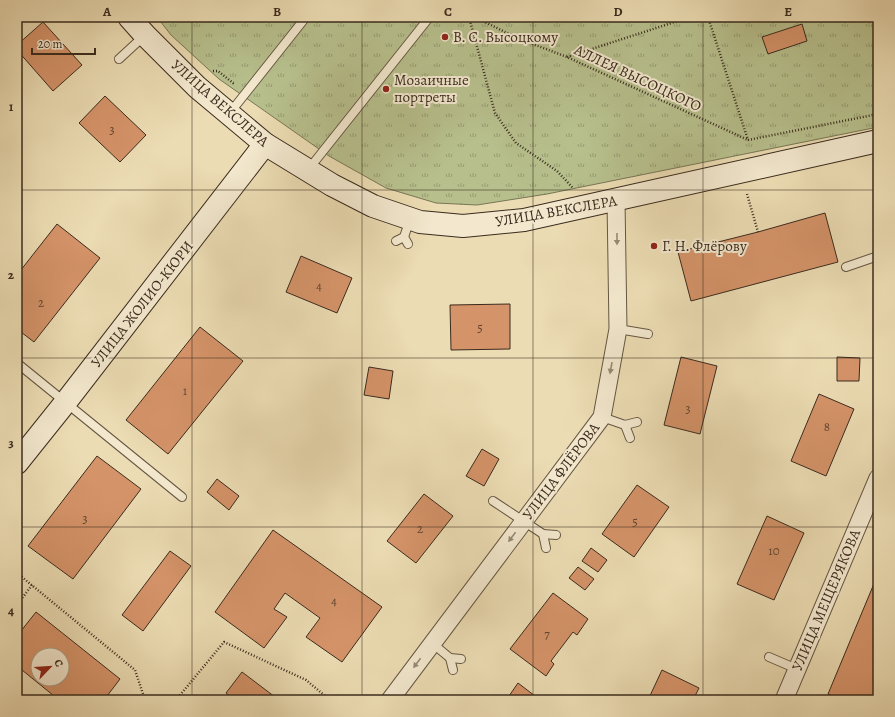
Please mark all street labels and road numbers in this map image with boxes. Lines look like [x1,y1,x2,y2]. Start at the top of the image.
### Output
street label: АЛЛЕЯ ВЫСОЦКОГО [570,39,705,116]
street label: УЛИЦА ВЕКСЛЕРА [167,55,273,151]
street label: УЛИЦА ВЕКСЛЕРА [494,190,619,232]
street label: УЛИЦА ЖОЛИО-КЮРИ [86,236,198,372]
street label: УЛИЦА ФЛЁРОВА [518,418,604,524]
street label: УЛИЦА МЕЩЕРЯКОВА [787,526,865,674]

